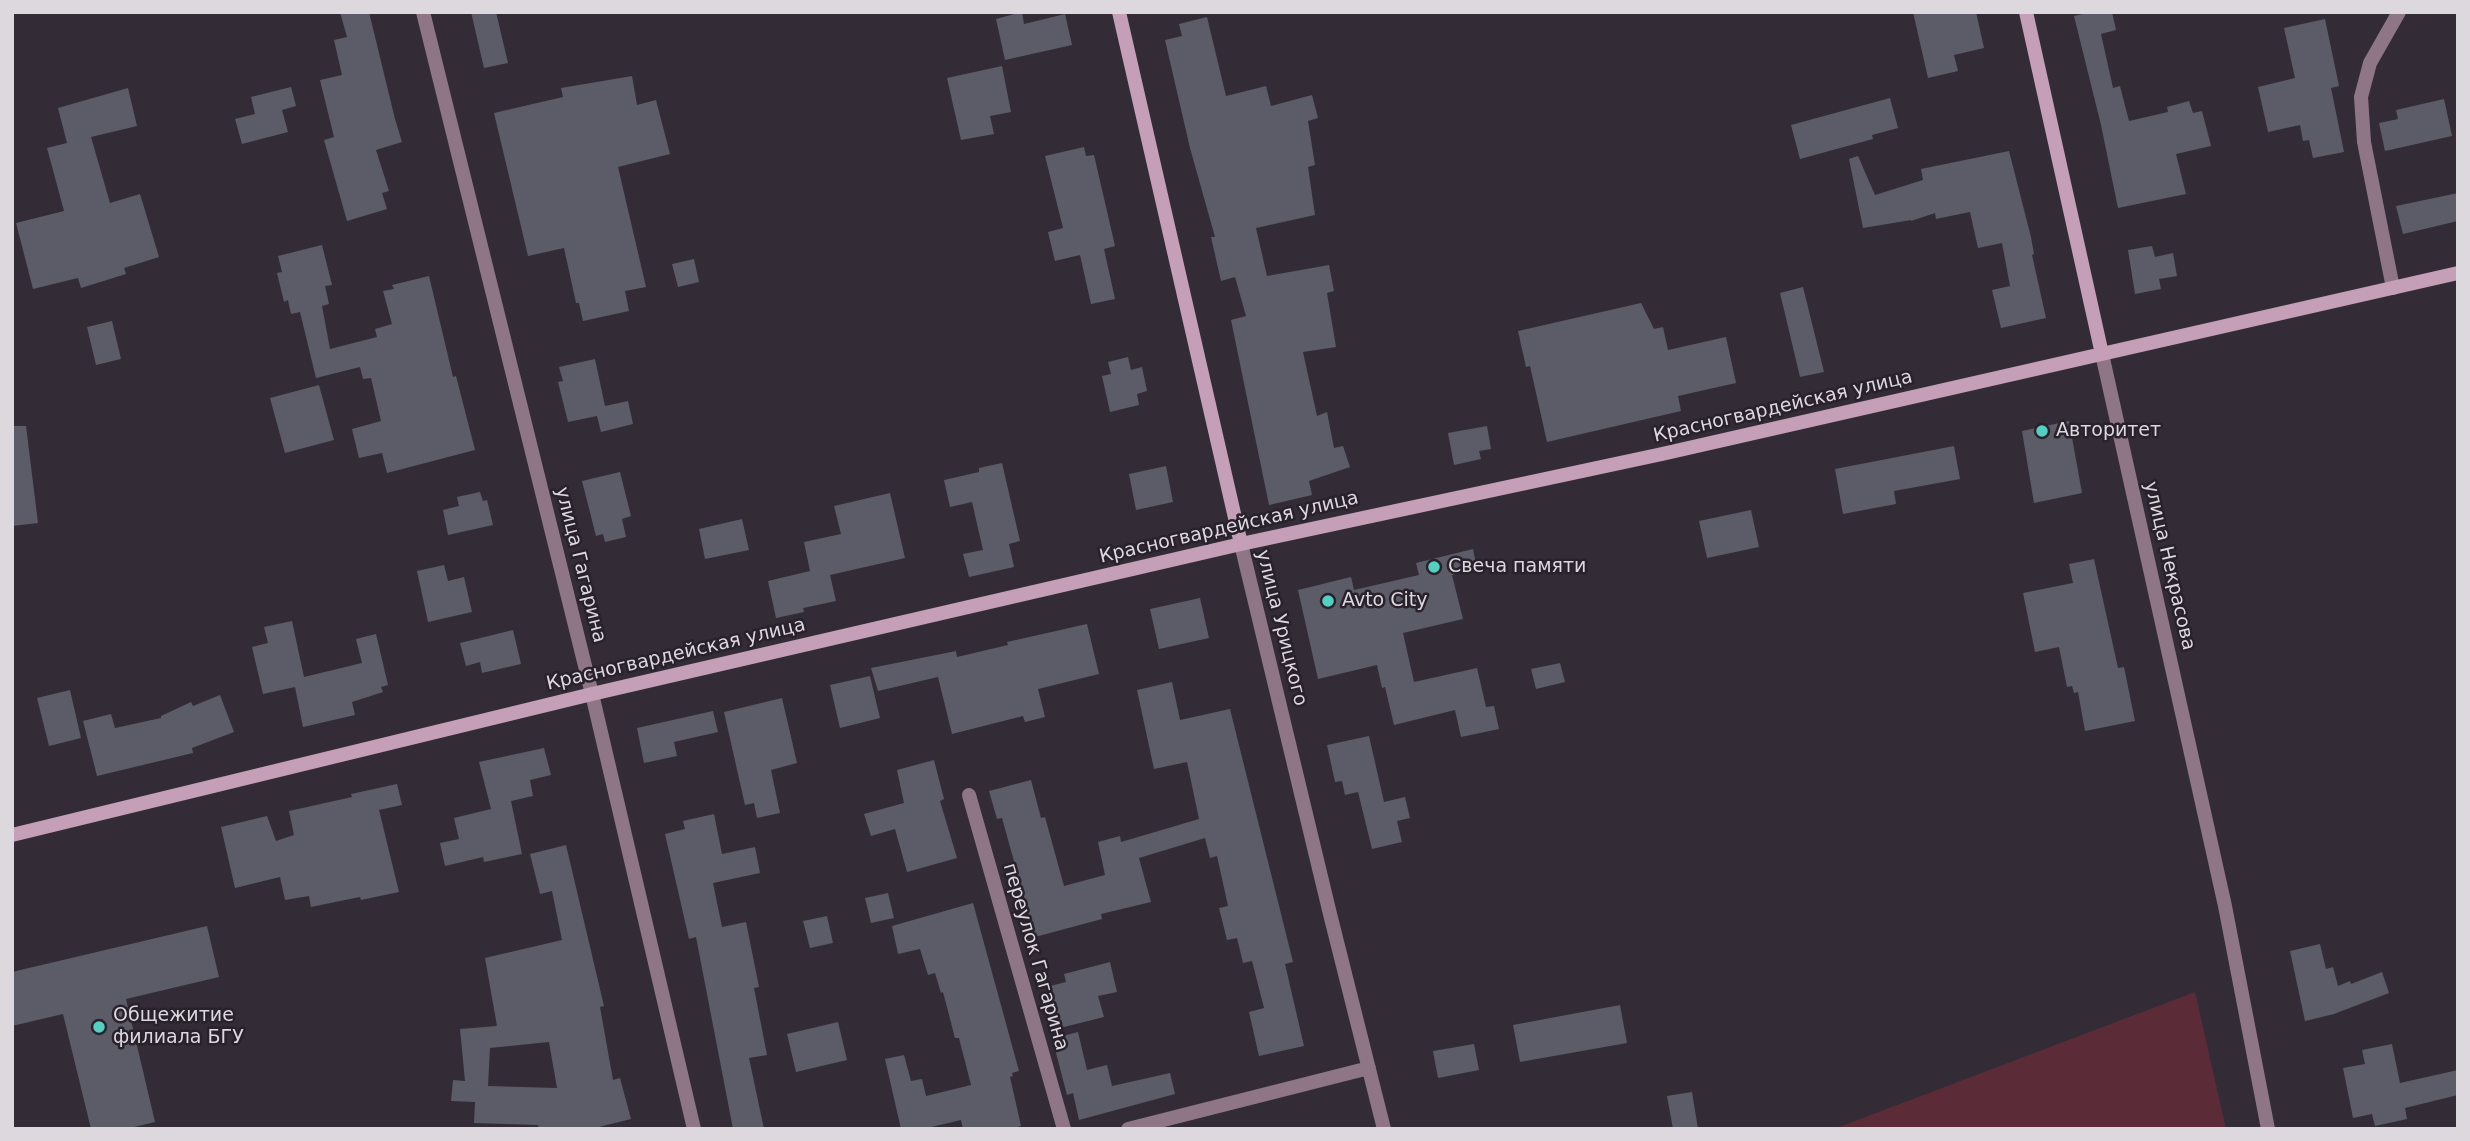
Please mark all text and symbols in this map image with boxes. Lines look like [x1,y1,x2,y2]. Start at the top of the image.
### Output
street label: Красногвардейская улица [1651,366,1915,448]
place label: Авторитет [2056,420,2161,442]
marker: Авторитет [2034,423,2050,439]
street label: улица Некрасова [2138,479,2200,653]
street label: улица Гагарина [550,485,610,645]
street label: Красногвардейская улица [1097,487,1361,569]
street label: улица Урицкого [1251,548,1311,708]
place label: Свеча памяти [1448,556,1586,578]
marker: Свеча памяти [1426,559,1442,575]
place label: Avto City [1342,590,1427,612]
marker: Avto City [1320,593,1336,609]
street label: Красногвардейская улица [544,614,808,696]
street label: переулок Гагарина [997,861,1073,1053]
place label: Общежитие филиала БГУ [113,1005,244,1049]
marker: Общежитие филиала БГУ [91,1019,107,1035]

